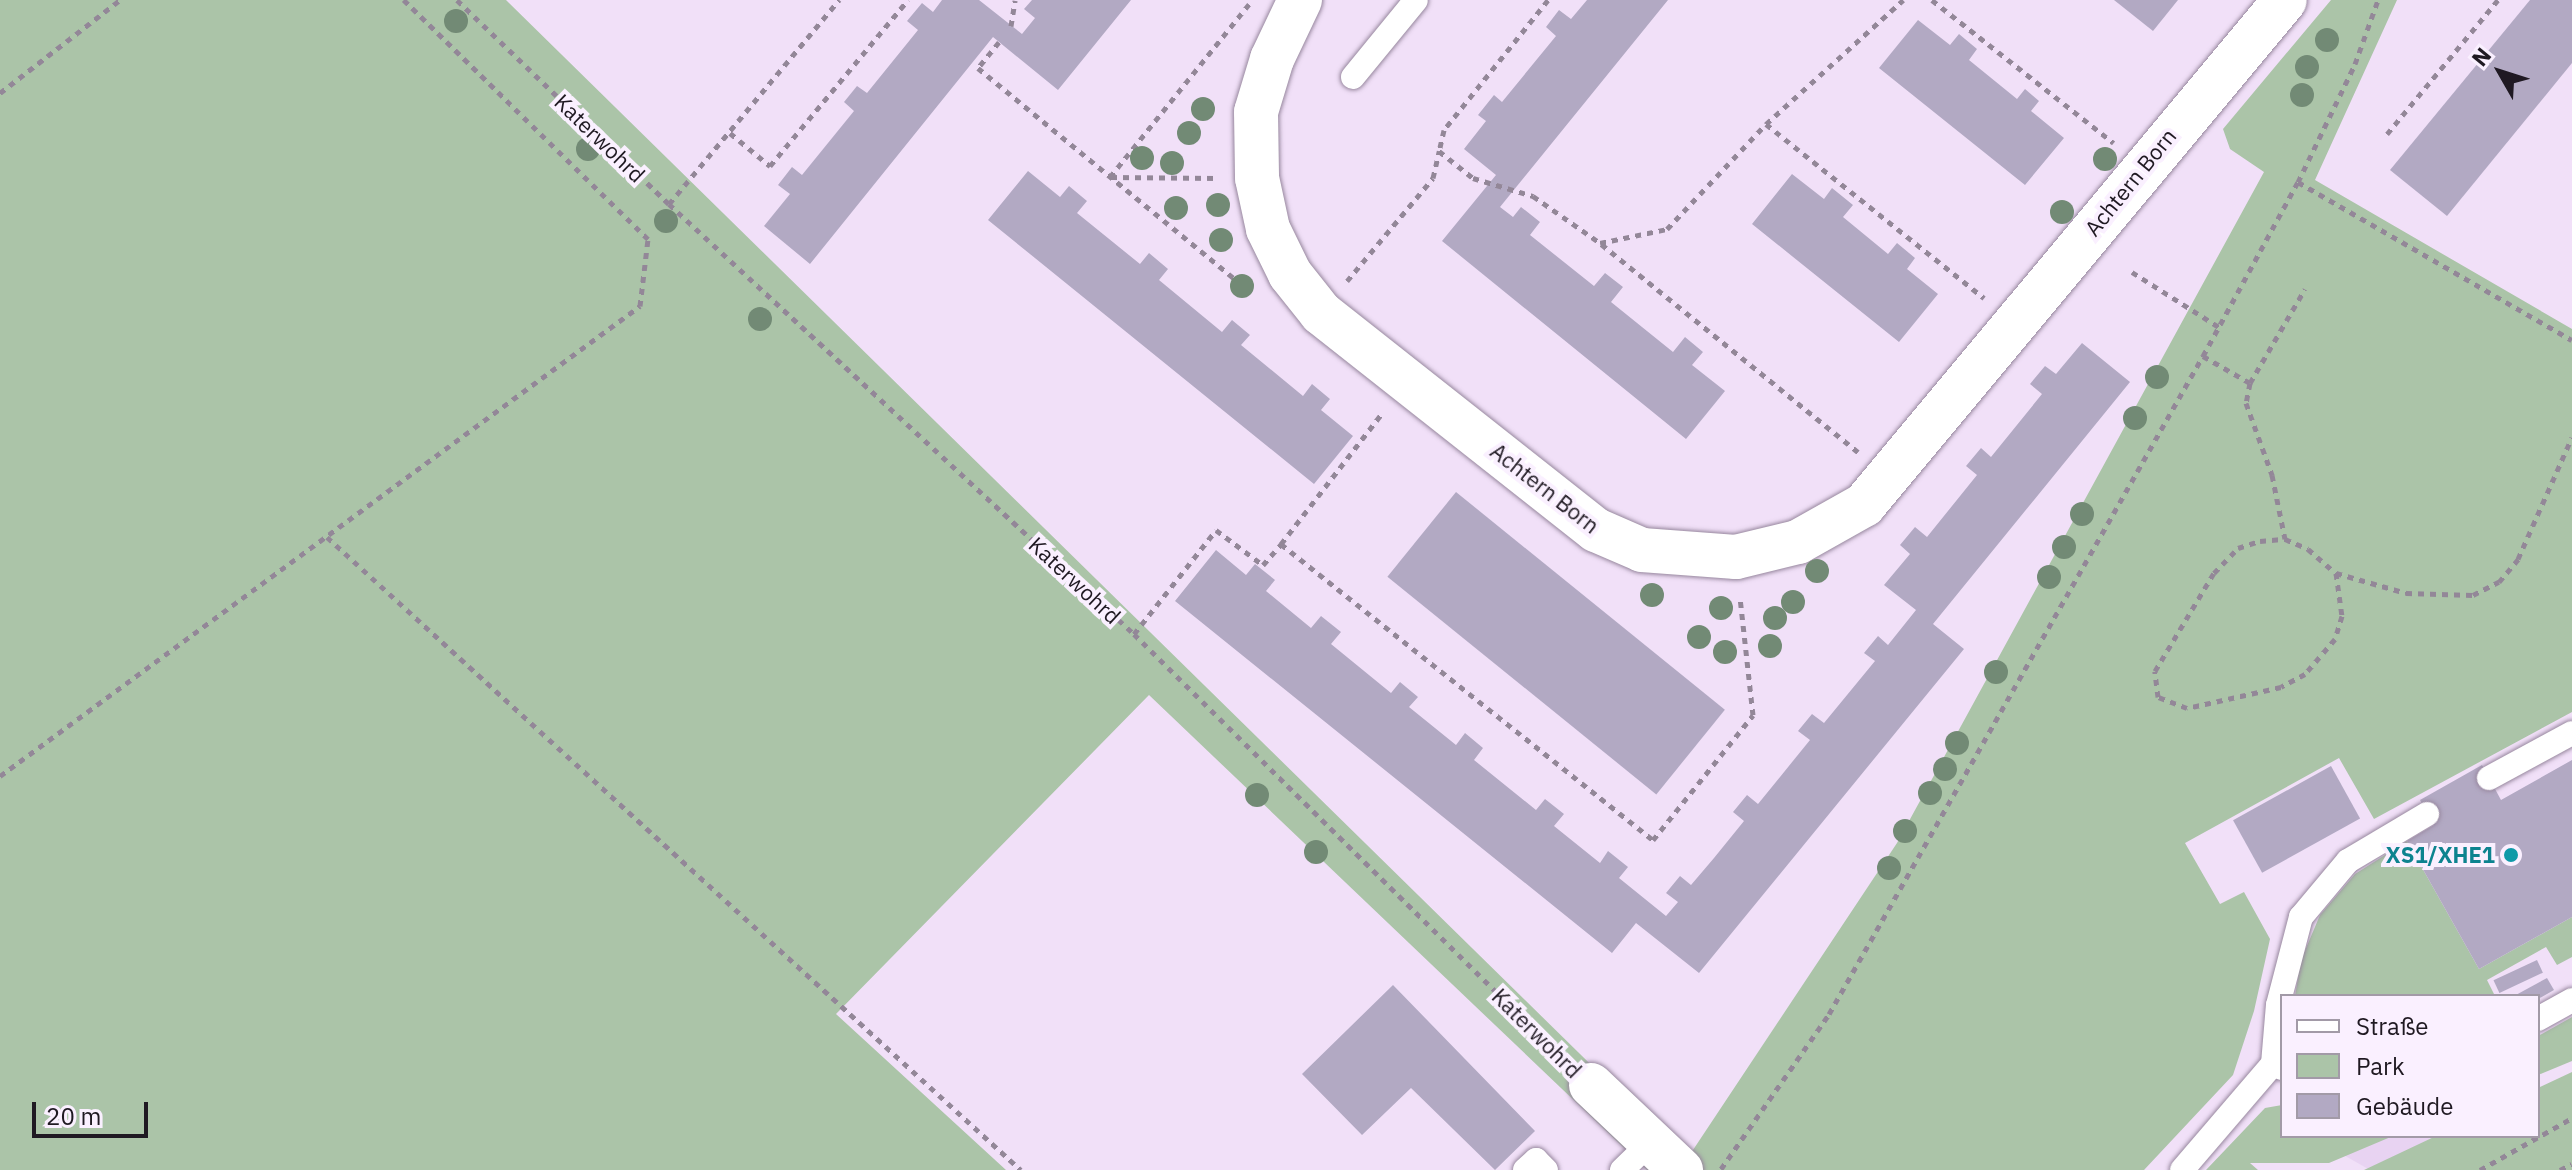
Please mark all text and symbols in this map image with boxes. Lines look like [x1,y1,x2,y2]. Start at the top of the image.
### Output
north arrow [2460,32,2540,112]
text: N [2465,41,2497,72]
street label: Katerwohrd [549,88,651,188]
street label: Achtern Born [2079,123,2181,241]
street label: Achtern Born [1485,437,1605,539]
street label: Katerwohrd [1024,531,1126,629]
place label: XS1/XHE1 [2386,842,2495,868]
marker: XS1/XHE1 [2502,846,2520,864]
street label: Katerwohrd [1487,983,1587,1083]
legend [2280,994,2540,1138]
text: Straße [2356,1010,2428,1042]
text: Park [2356,1050,2405,1082]
scale bar [36,1086,152,1136]
text: Gebäude [2356,1090,2453,1122]
text: 20 m [46,1100,101,1132]

